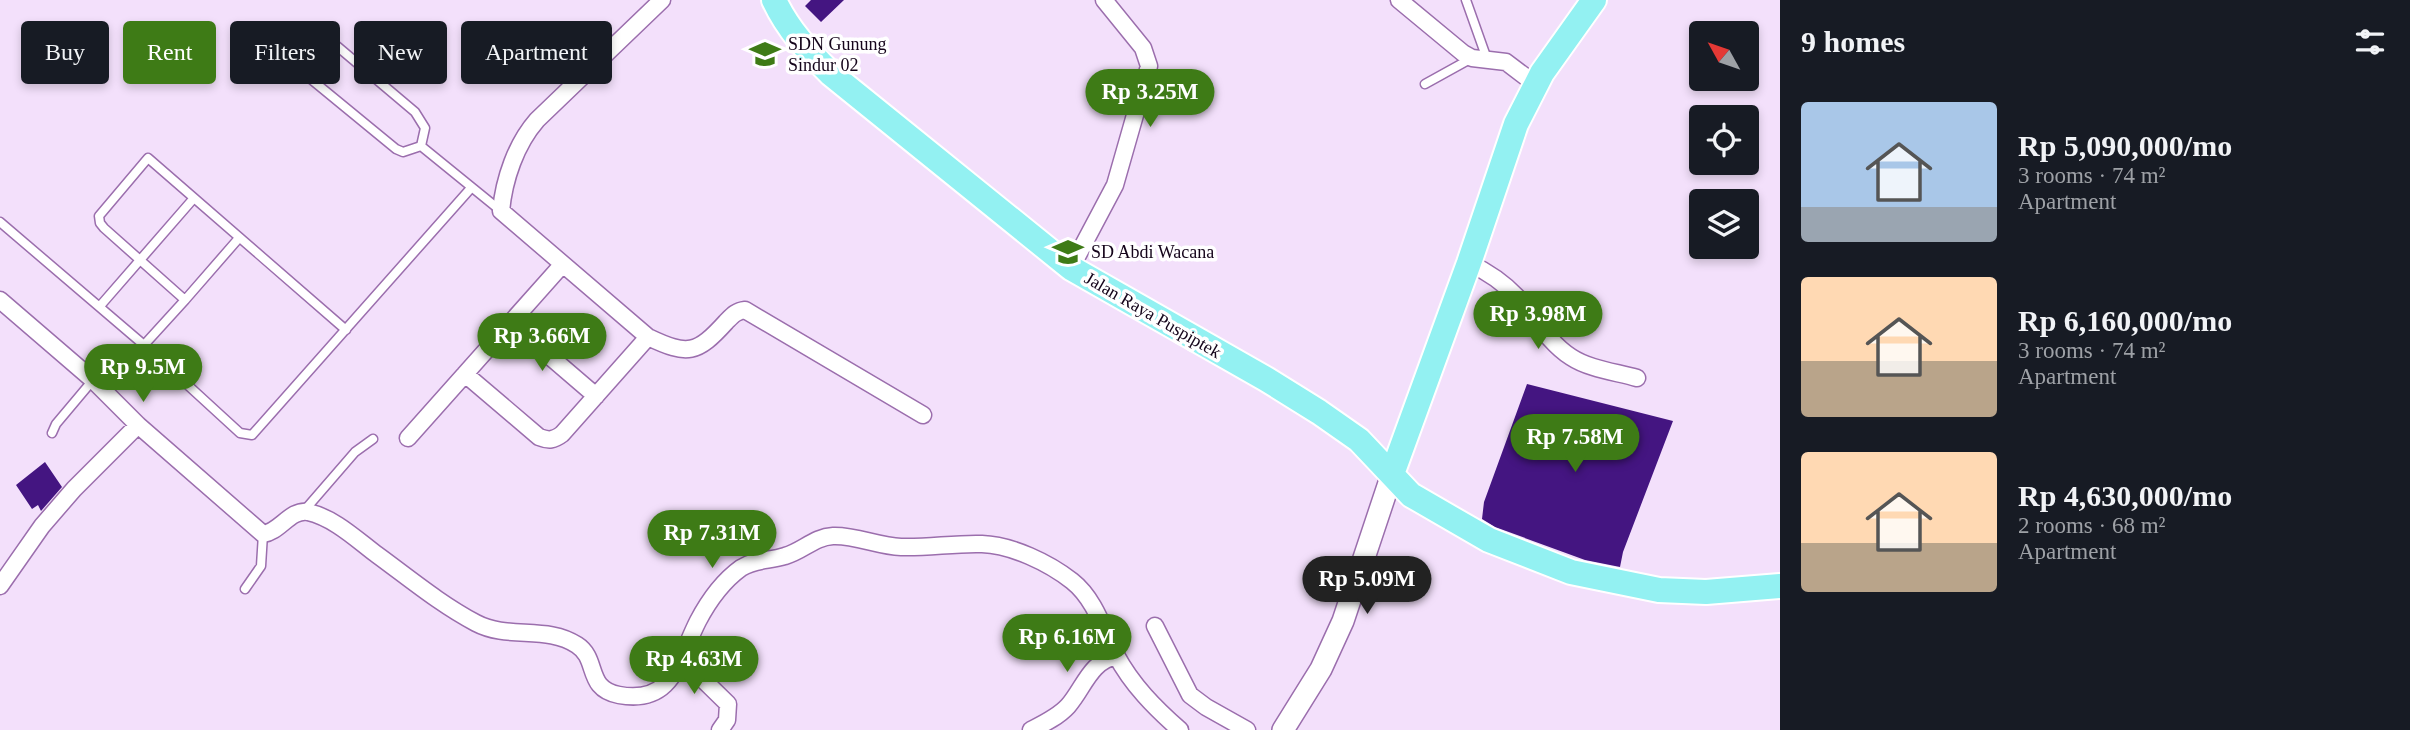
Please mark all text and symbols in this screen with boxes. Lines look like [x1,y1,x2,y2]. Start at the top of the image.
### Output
chip: Buy [21,21,109,84]
chip: Rent [123,21,216,84]
chip: Filters [230,21,340,84]
chip: New [354,21,447,84]
chip: Apartment [461,21,612,84]
north arrow [1689,21,1759,91]
map controls [1689,21,1759,259]
icon: filters [2351,23,2389,61]
text: 9 homes [1801,25,1905,58]
place label: SDN Gunung Sindur 02 [788,34,887,75]
school or university icon: SDN Gunung Sindur 02 [748,37,782,71]
pin: Rp 3.25M [1078,69,1222,129]
text: Rp 3.25M [1101,79,1199,104]
button: locate [1689,105,1759,175]
text: Rp 5,090,000/mo [2018,129,2232,162]
icon: home [1857,130,1941,214]
text: 3 rooms · 74 m² [2018,163,2165,188]
button: layers [1689,189,1759,259]
text: Apartment [2018,189,2116,214]
school or university icon: SD Abdi Wacana [1051,235,1085,269]
place label: SD Abdi Wacana [1091,242,1214,262]
street label: Jalan Raya Puspiptek [1081,268,1225,362]
pin: Rp 3.98M [1466,292,1610,351]
text: Rp 3.98M [1489,301,1587,326]
text: Rp 6,160,000/mo [2018,304,2232,337]
icon: home [1857,305,1941,389]
pin: Rp 3.66M [470,314,614,373]
text: Rp 3.66M [493,323,591,348]
text: 3 rooms · 74 m² [2018,338,2165,363]
pin: Rp 9.5M [78,344,208,404]
text: Rp 9.5M [100,354,186,379]
text: Apartment [2018,364,2116,389]
pin: Rp 7.58M [1503,414,1647,474]
text: Rp 7.58M [1526,424,1624,449]
text: Rp 4,630,000/mo [2018,479,2232,512]
icon: home [1857,480,1941,564]
pin: Rp 7.31M [640,510,784,570]
text: 2 rooms · 68 m² [2018,513,2165,538]
text: Rp 7.31M [663,520,761,545]
text: Apartment [2018,539,2116,564]
pin: Rp 5.09M [1295,556,1439,616]
text: Rp 5.09M [1318,566,1416,591]
pin: Rp 6.16M [995,614,1139,674]
text: Rp 6.16M [1018,624,1116,649]
pin: Rp 4.63M [622,636,766,696]
text: Rp 4.63M [645,646,743,671]

